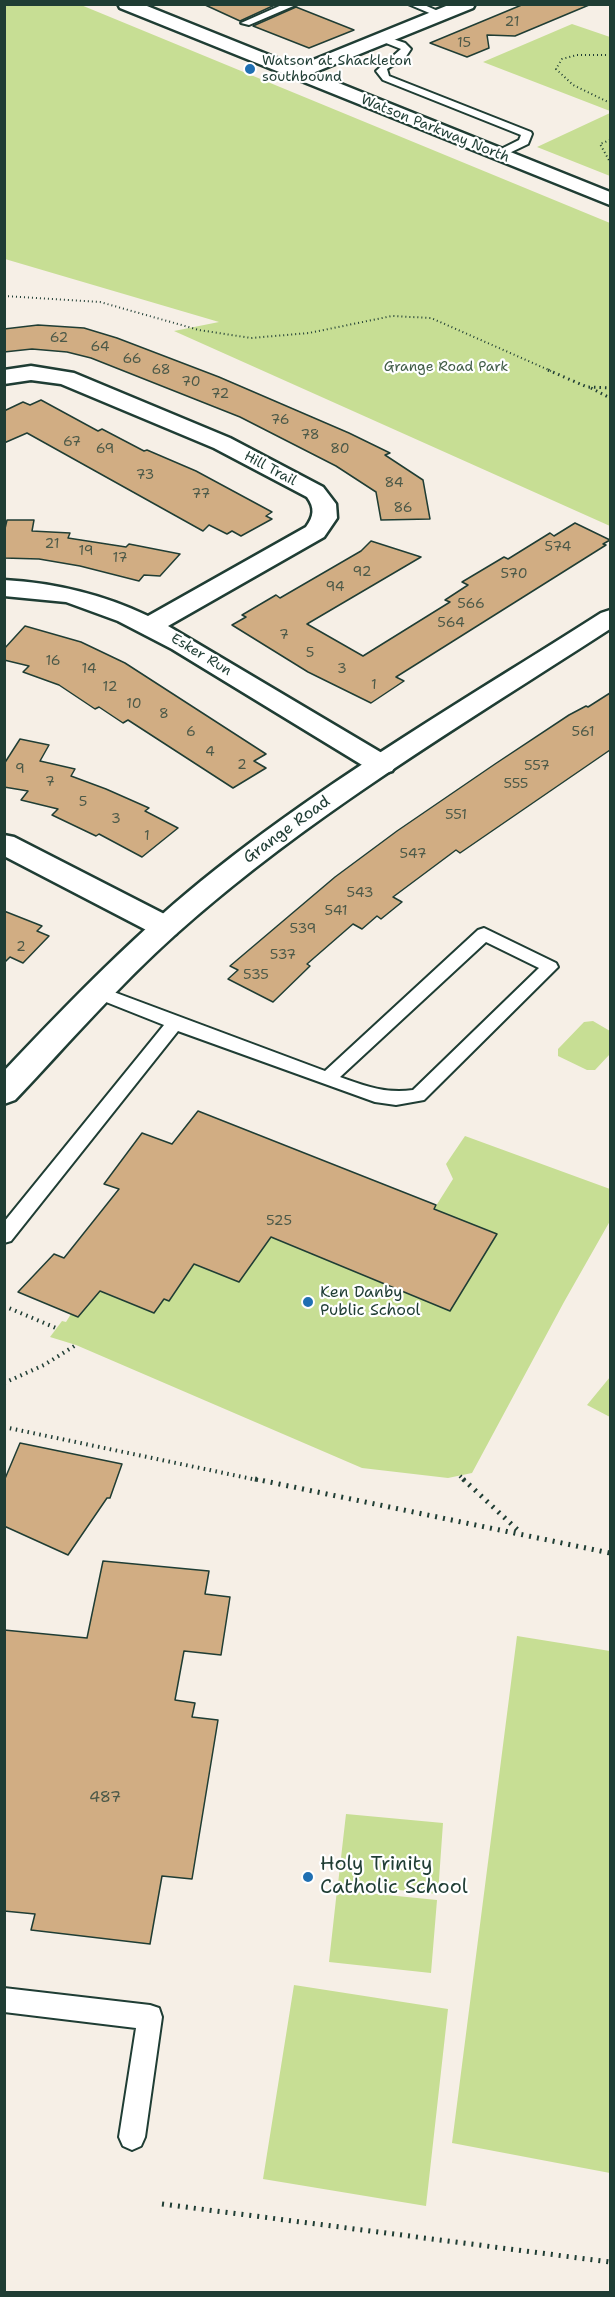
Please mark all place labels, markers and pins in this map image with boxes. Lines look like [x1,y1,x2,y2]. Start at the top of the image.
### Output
place label: Watson at Shackleton southbound [262,53,412,86]
marker: Watson at Shackleton southbound [243,62,257,76]
place label: Ken Danby Public School [320,1283,420,1321]
marker: Ken Danby Public School [301,1295,315,1309]
place label: Holy Trinity Catholic School [320,1853,468,1900]
marker: Holy Trinity Catholic School [301,1870,315,1884]

